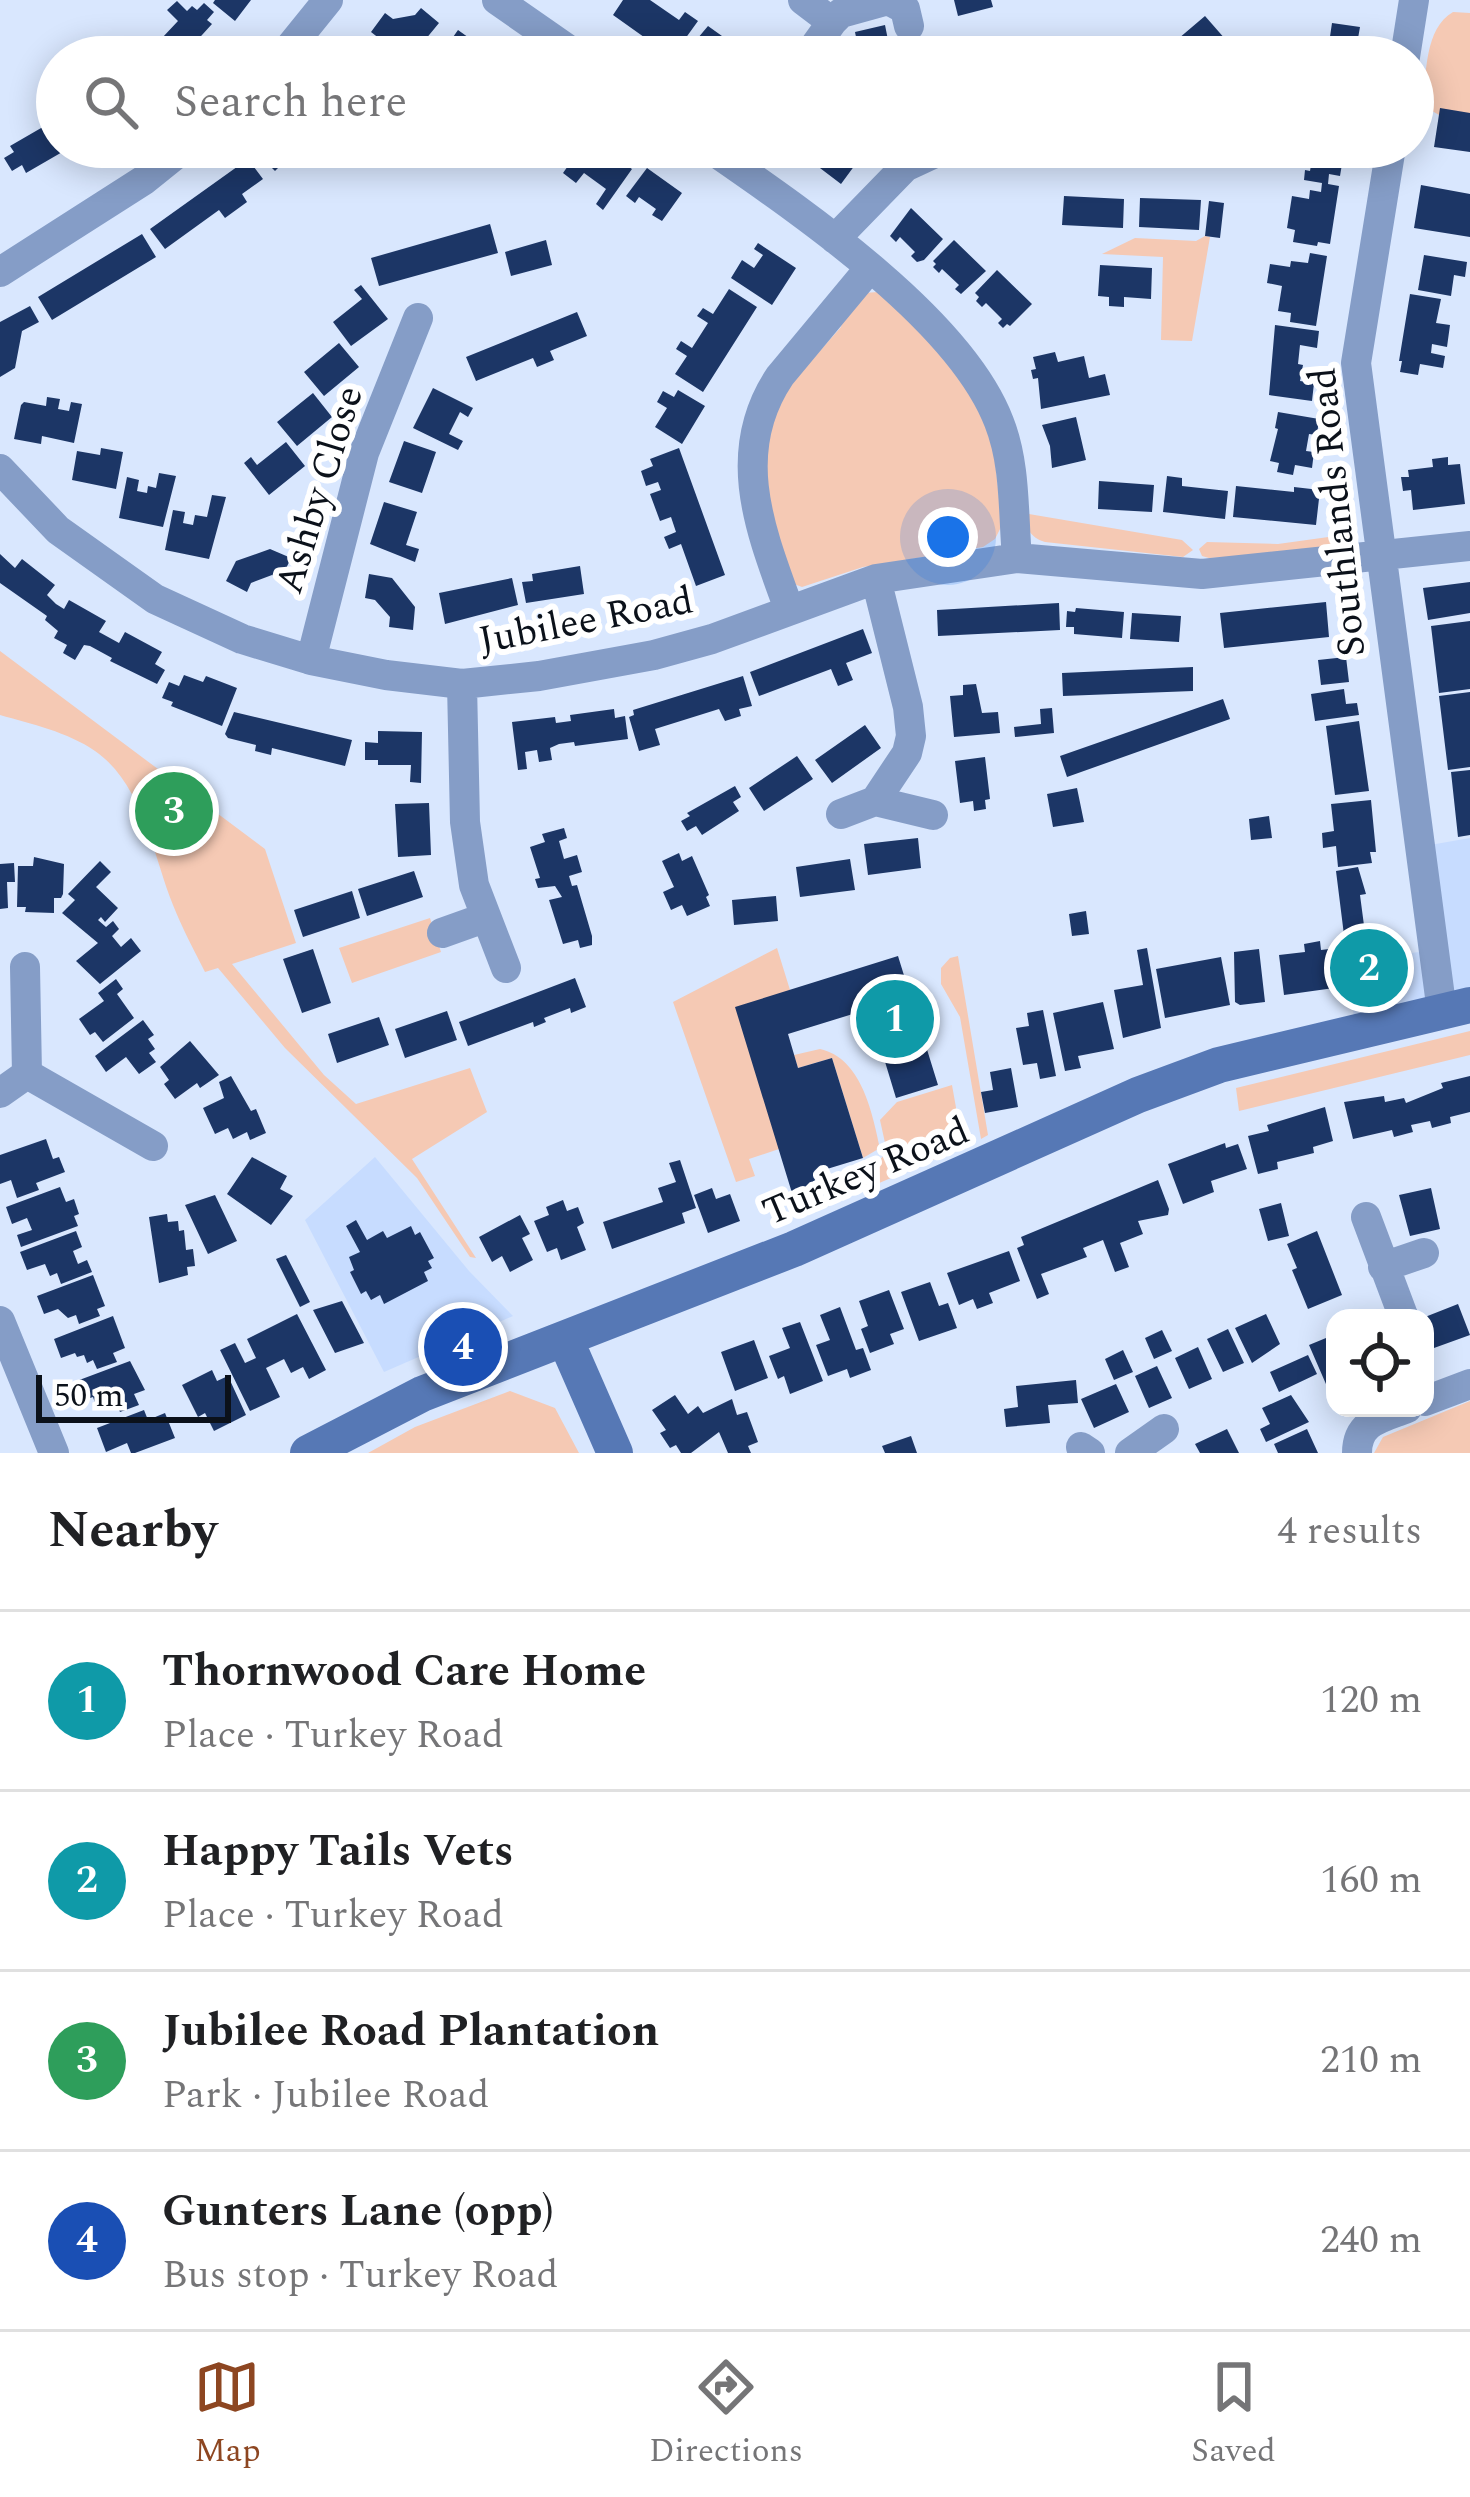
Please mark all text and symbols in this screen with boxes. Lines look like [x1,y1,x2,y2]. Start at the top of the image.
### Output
search box [36,36,1434,168]
text: Search here [174,68,407,137]
icon: search [78,69,144,135]
street label: Southlands Road [1293,364,1383,660]
street label: Ashby Close [260,379,380,601]
your location [918,507,978,567]
street label: Jubilee Road [474,571,698,671]
pin: 3 [135,766,213,856]
pin: 2 [1330,923,1408,1013]
pin: 1 [856,974,934,1064]
street label: Turkey Road [753,1102,979,1242]
pin: 4 [424,1302,502,1392]
map controls [1326,1309,1434,1417]
button: locate [1326,1309,1434,1417]
scale bar [36,1369,231,1422]
text: 50 m [54,1371,124,1421]
text: Nearby [48,1492,217,1570]
text: 4 results [1278,1502,1422,1561]
text: Thornwood Care Home [162,1637,646,1706]
text: 1 [76,1671,98,1730]
text: 120 m [1320,1671,1422,1730]
text: Place · Turkey Road [162,1706,504,1765]
text: Happy Tails Vets [162,1817,514,1886]
text: 2 [76,1851,98,1910]
text: 160 m [1320,1851,1422,1910]
text: Place · Turkey Road [162,1886,504,1945]
text: Jubilee Road Plantation [162,1997,659,2066]
text: 3 [76,2031,98,2090]
text: 210 m [1320,2031,1422,2090]
text: Park · Jubilee Road [162,2066,489,2125]
text: Gunters Lane (opp) [162,2177,554,2246]
text: 4 [76,2211,98,2270]
text: 240 m [1320,2211,1422,2270]
text: Bus stop · Turkey Road [162,2246,558,2305]
tab: Map [194,2354,261,2476]
tab: Directions [649,2354,803,2476]
tab: Saved [1191,2354,1276,2476]

